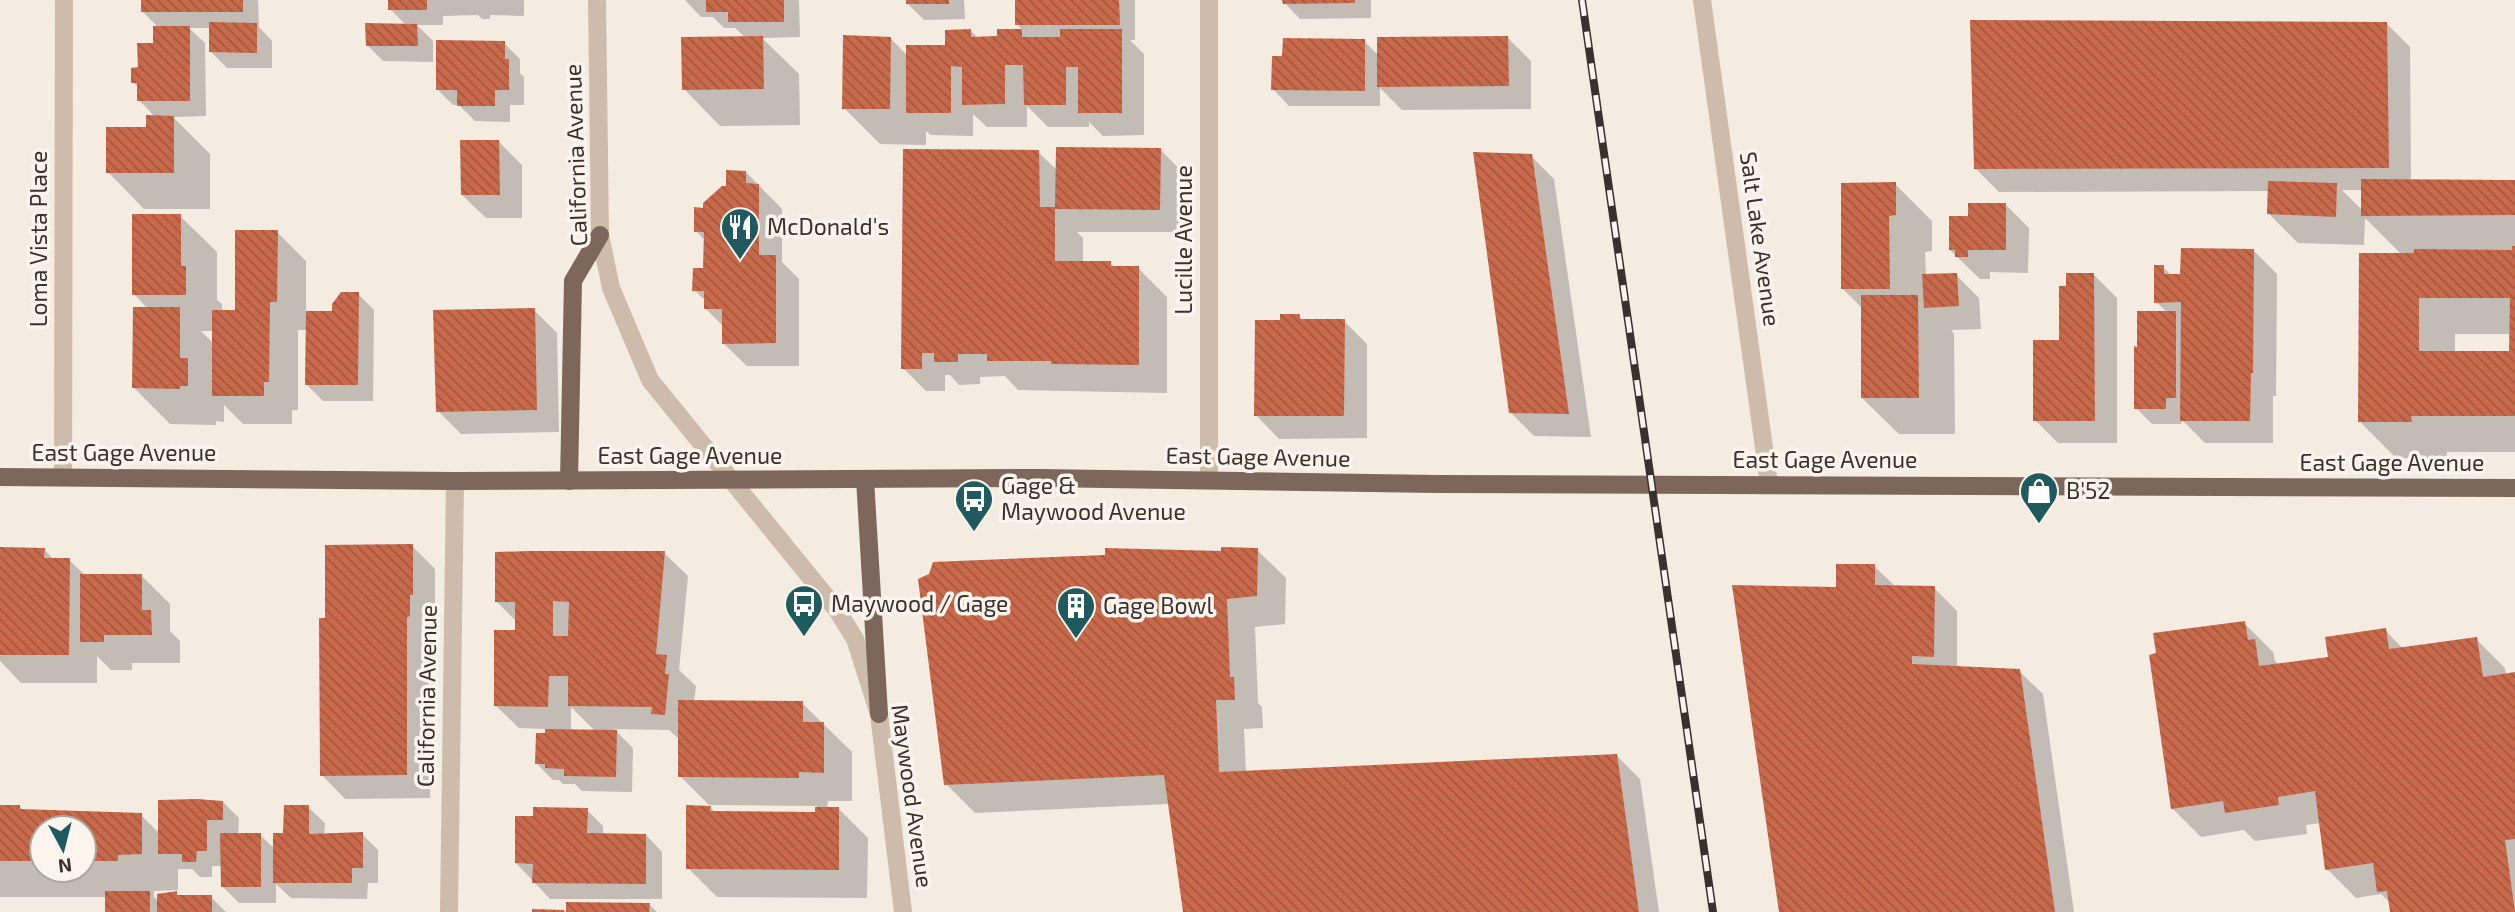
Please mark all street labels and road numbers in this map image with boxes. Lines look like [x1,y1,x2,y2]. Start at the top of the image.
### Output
street label: California Avenue [558,63,592,247]
street label: Salt Lake Avenue [1735,150,1787,328]
street label: Loma Vista Place [24,151,52,327]
street label: Lucille Avenue [1169,165,1197,315]
street label: East Gage Avenue [32,438,216,466]
street label: East Gage Avenue [1165,440,1351,472]
street label: East Gage Avenue [598,441,782,469]
street label: East Gage Avenue [1733,445,1917,473]
street label: East Gage Avenue [2300,448,2484,476]
street label: California Avenue [410,605,442,787]
street label: Maywood Avenue [886,702,940,889]

